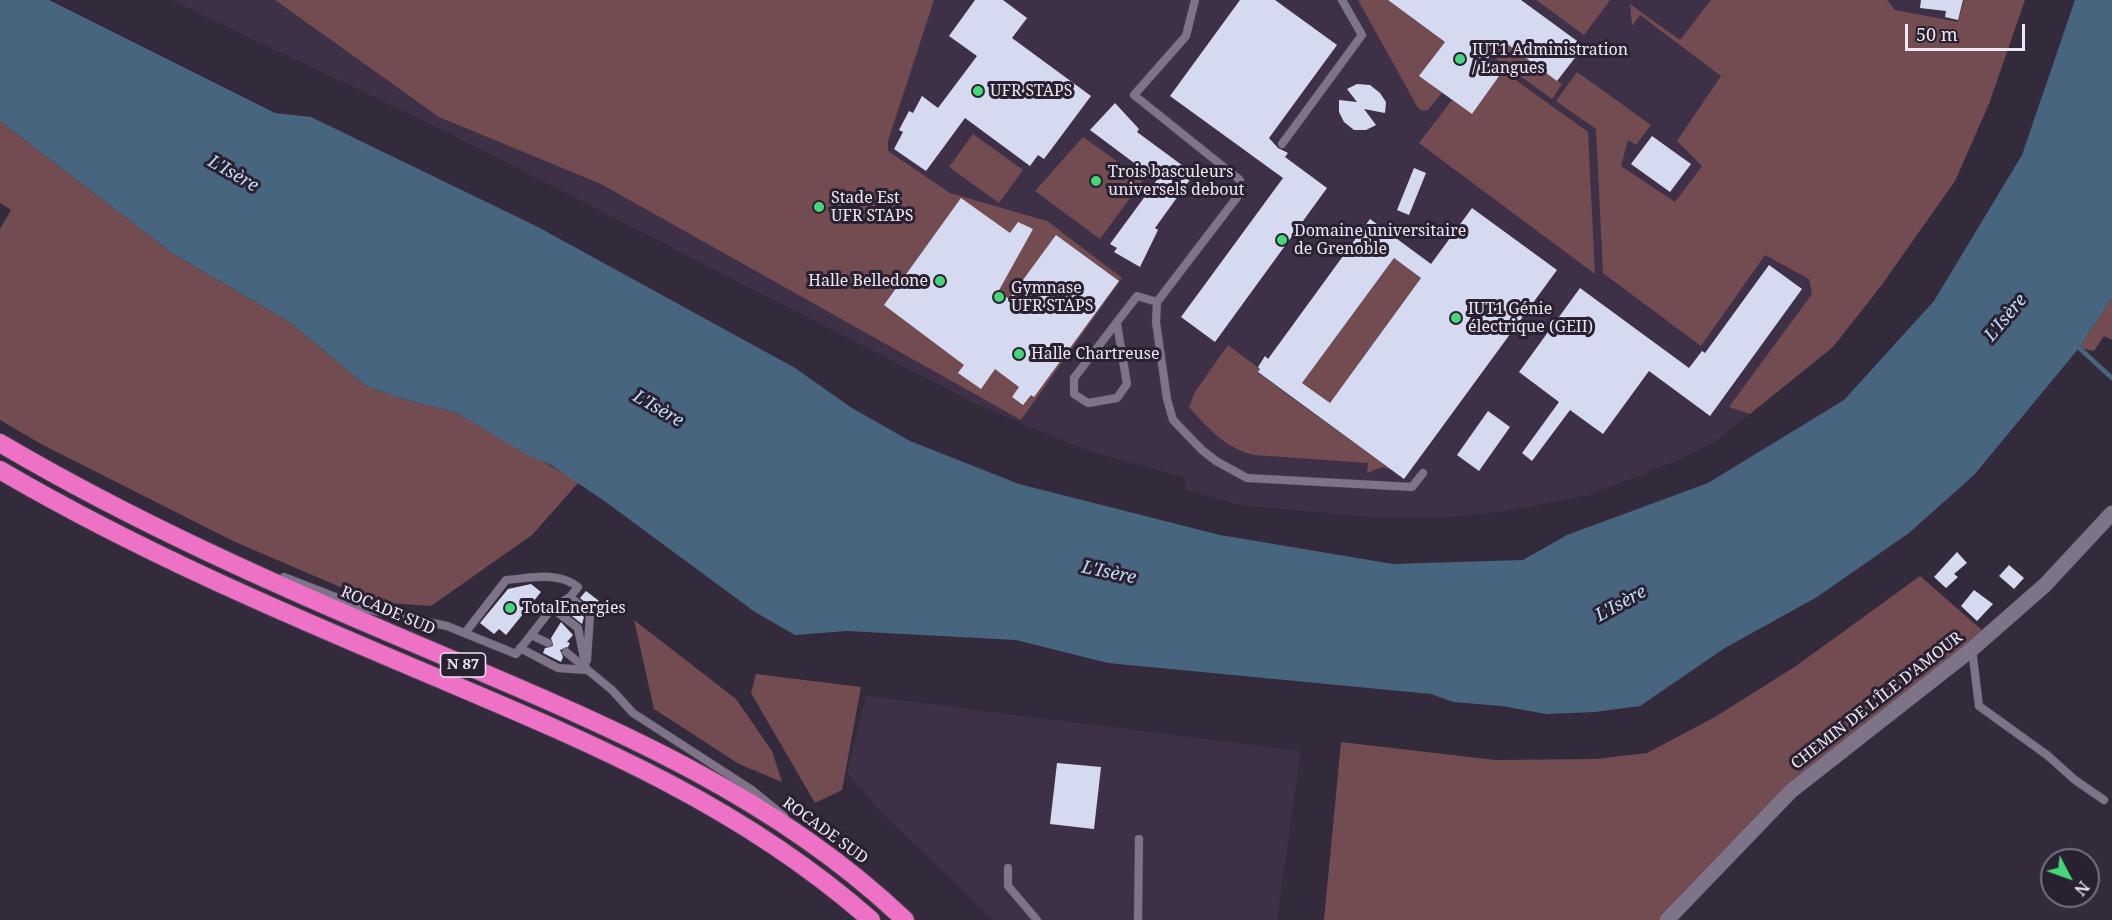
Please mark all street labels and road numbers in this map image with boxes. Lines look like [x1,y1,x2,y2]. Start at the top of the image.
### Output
street label: ROCADE SUD [338,582,438,640]
street label: CHEMIN DE L'ÎLE D'AMOUR [1788,628,1966,774]
road number: N 87 [440,653,486,677]
street label: ROCADE SUD [779,794,871,868]

